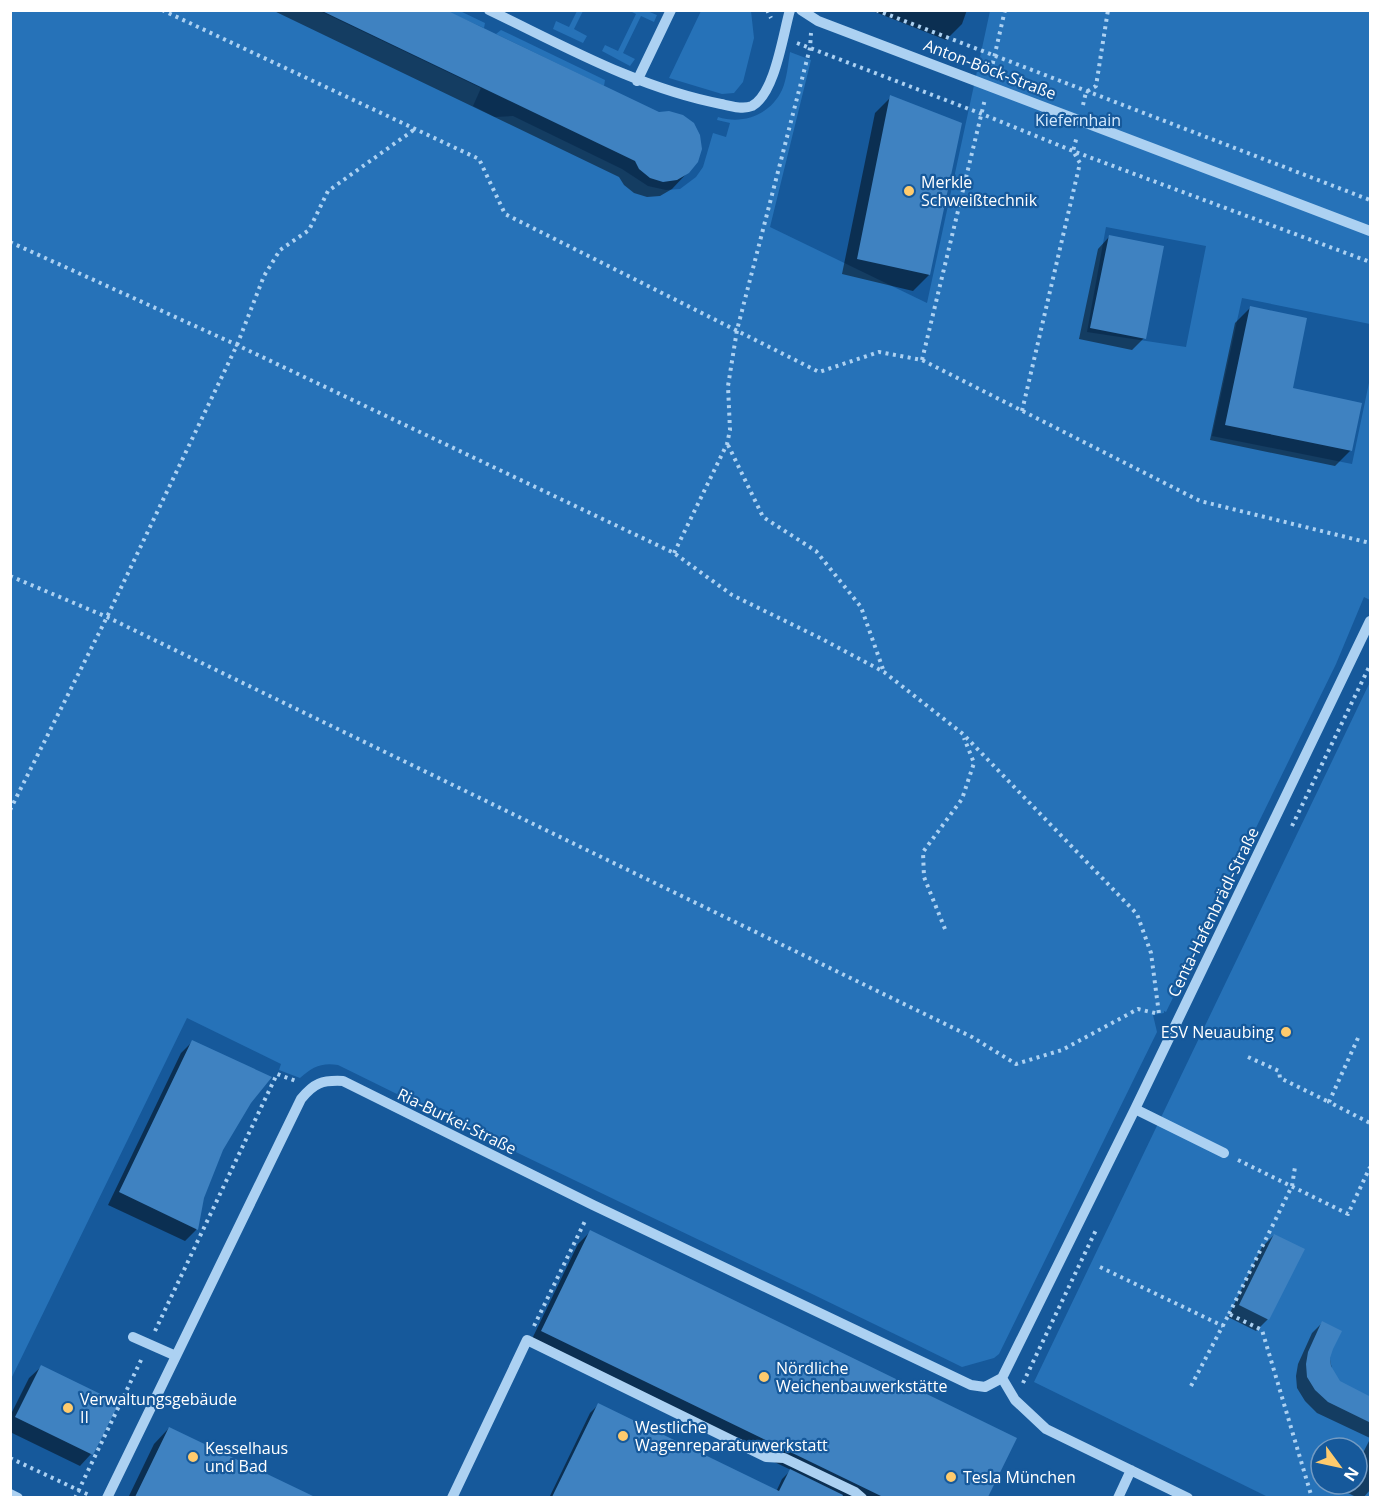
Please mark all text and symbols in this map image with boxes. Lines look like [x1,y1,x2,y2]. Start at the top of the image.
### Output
street label: Anton-Böck-Straße [921,34,1059,104]
park label: Kiefernhain [1035,109,1121,131]
place label: Merkle Schweißtechnik [921,171,1038,211]
marker: Merkle Schweißtechnik [902,184,916,198]
street label: Centa-Hafenbrädl-Straße [1162,823,1264,1001]
place label: ESV Neuaubing [1161,1021,1274,1043]
marker: ESV Neuaubing [1279,1025,1293,1039]
street label: Ria-Burkei-Straße [394,1083,520,1159]
place label: Nördliche Weichenbauwerkstätte [776,1357,948,1397]
marker: Nördliche Weichenbauwerkstätte [757,1370,771,1384]
place label: Verwaltungsgebäude II [80,1388,237,1428]
marker: Verwaltungsgebäude II [61,1401,75,1415]
place label: Westliche Wagenreparaturwerkstatt [635,1416,828,1456]
marker: Westliche Wagenreparaturwerkstatt [616,1429,630,1443]
north arrow [1309,1436,1369,1496]
place label: Kesselhaus und Bad [205,1437,288,1477]
marker: Kesselhaus und Bad [186,1450,200,1464]
text: N [1339,1463,1364,1486]
place label: Tesla München [963,1466,1076,1488]
marker: Tesla München [944,1470,958,1484]

